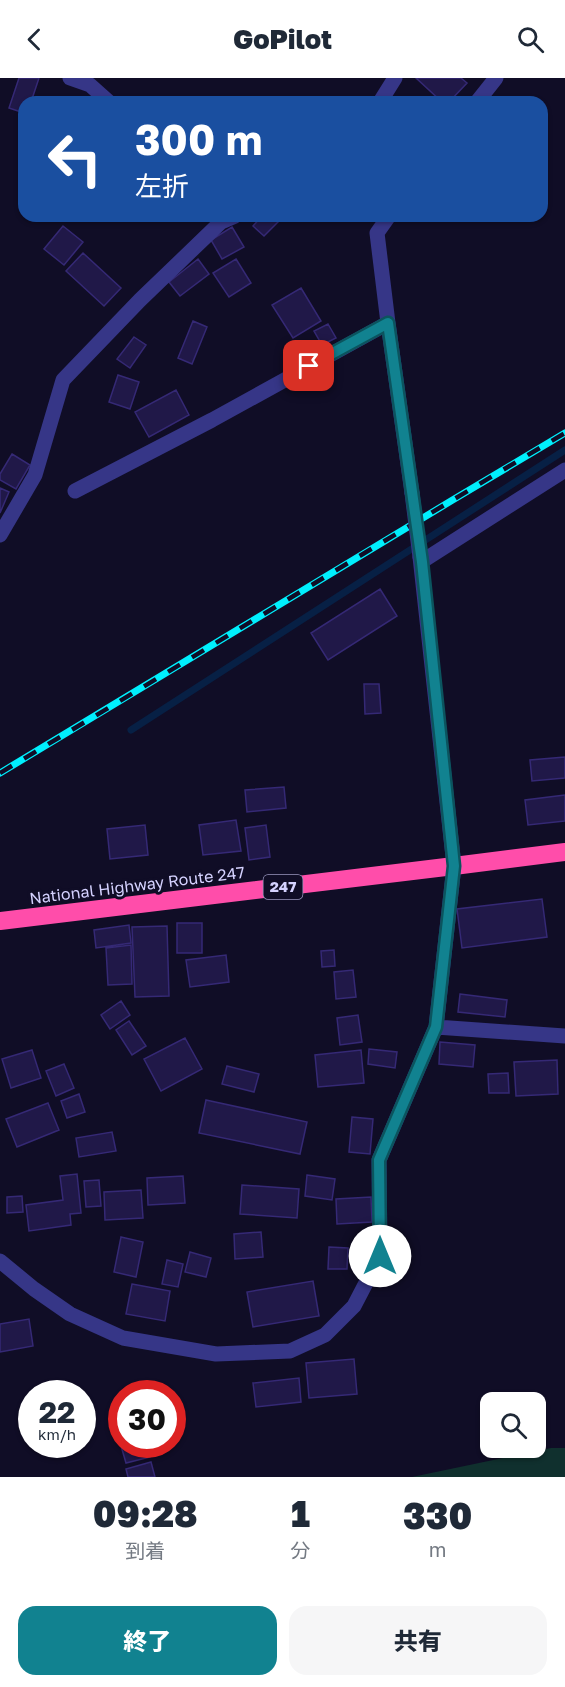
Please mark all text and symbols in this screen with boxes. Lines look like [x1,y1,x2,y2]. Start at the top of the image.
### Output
icon: back [18,23,51,56]
text: GoPilot [233,23,332,55]
icon: search [514,23,547,56]
text: 300 m [135,114,262,164]
icon: left [36,120,114,198]
text: 左折 [135,170,189,202]
pin [283,340,334,391]
icon: arrive [292,349,325,382]
street label: National Highway Route 247 [28,862,246,908]
road number: 247 [264,875,302,899]
position arrow [348,1224,412,1288]
speed limit sign: 30 [108,1380,186,1458]
map controls [480,1392,546,1458]
button: search [480,1392,546,1458]
text: 22 [39,1394,75,1430]
text: km/h [38,1425,76,1443]
text: 09:28 [93,1492,198,1535]
text: 1 [291,1492,310,1535]
text: 330 [403,1494,472,1537]
text: m [429,1537,447,1561]
text: 到着 [125,1538,165,1562]
text: 分 [290,1538,310,1562]
button: 終了 [18,1606,277,1675]
button: 共有 [289,1606,547,1675]

